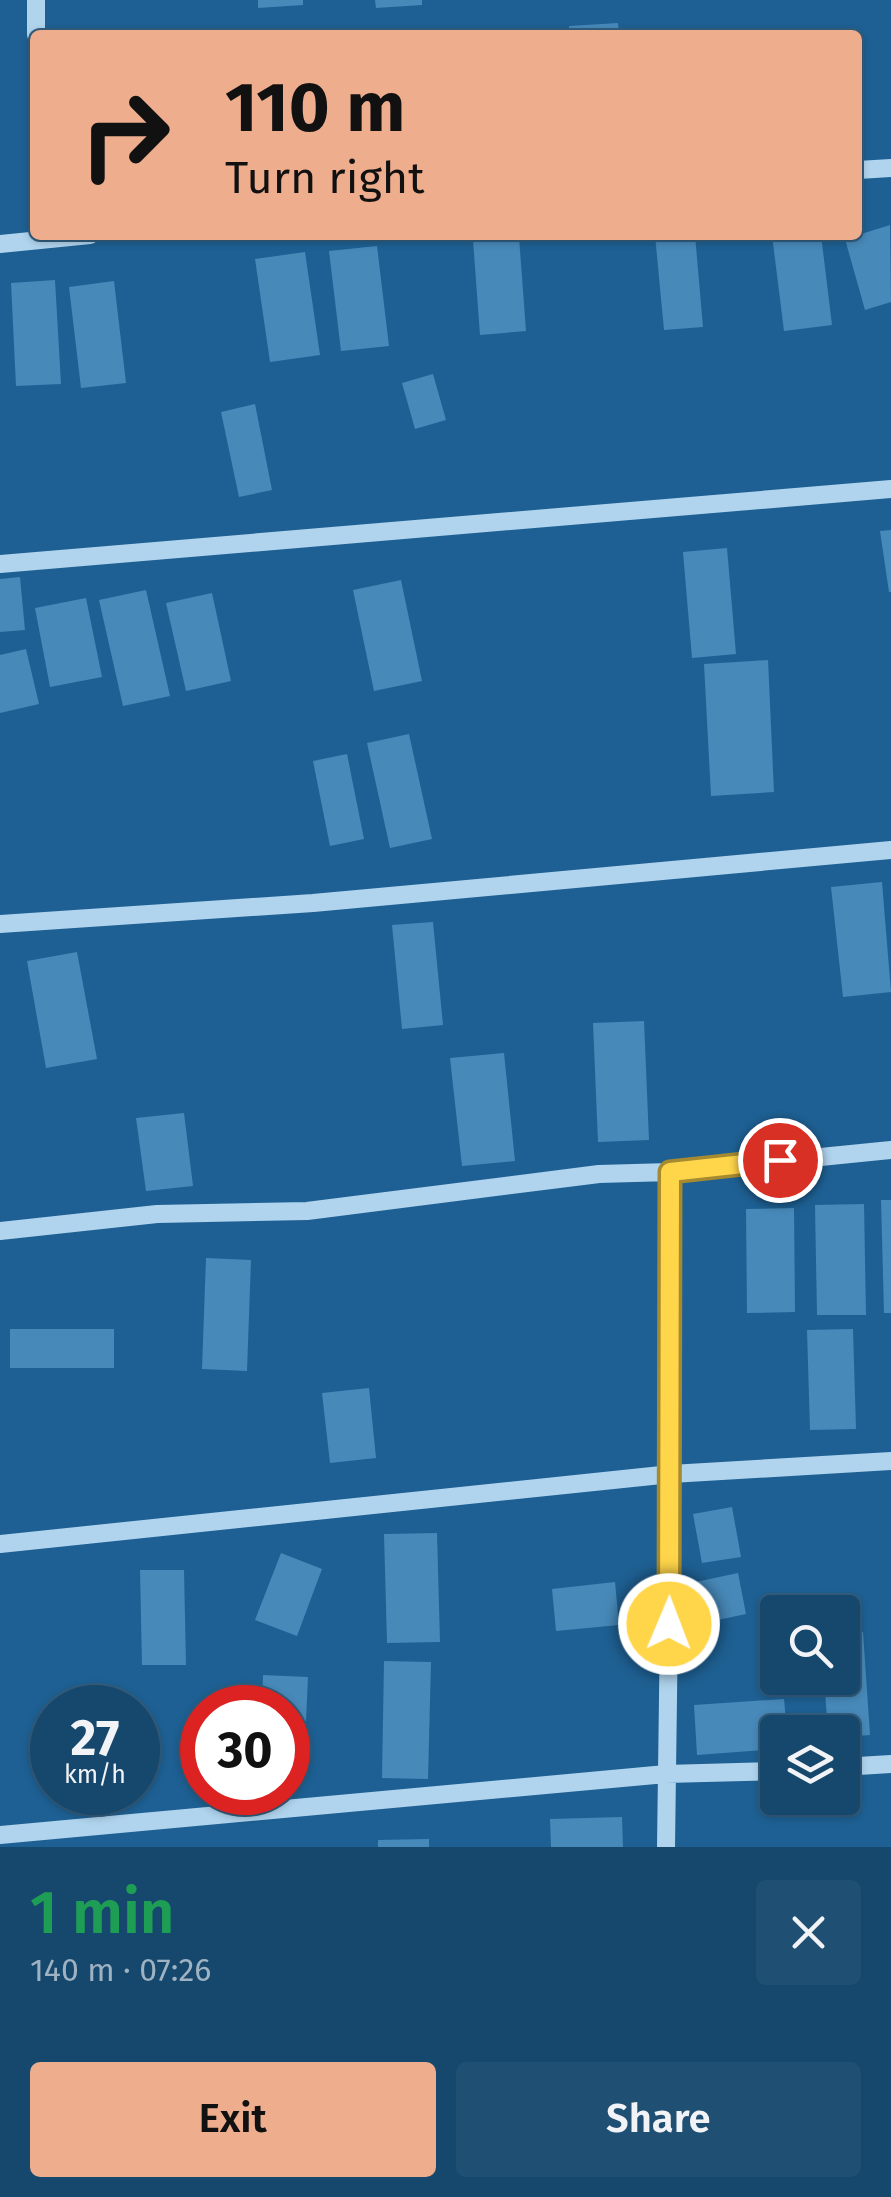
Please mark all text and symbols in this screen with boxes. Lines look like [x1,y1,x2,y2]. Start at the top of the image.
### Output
text: 110 m [225,66,405,150]
icon: right [60,70,190,200]
text: Turn right [225,151,424,205]
pin [738,1118,823,1203]
icon: arrive [753,1133,808,1188]
position arrow [617,1572,721,1676]
map controls [760,1595,860,1815]
button: search [760,1595,860,1695]
speed limit sign: 30 [180,1685,310,1815]
text: 27 [71,1708,119,1768]
button: layers [760,1715,860,1815]
text: km/h [64,1760,126,1790]
text: 1 min [30,1877,175,1949]
button: close [756,1880,861,1985]
text: 140 m · 07:26 [30,1951,211,1989]
button: Exit [30,2062,436,2177]
button: Share [456,2062,861,2177]

